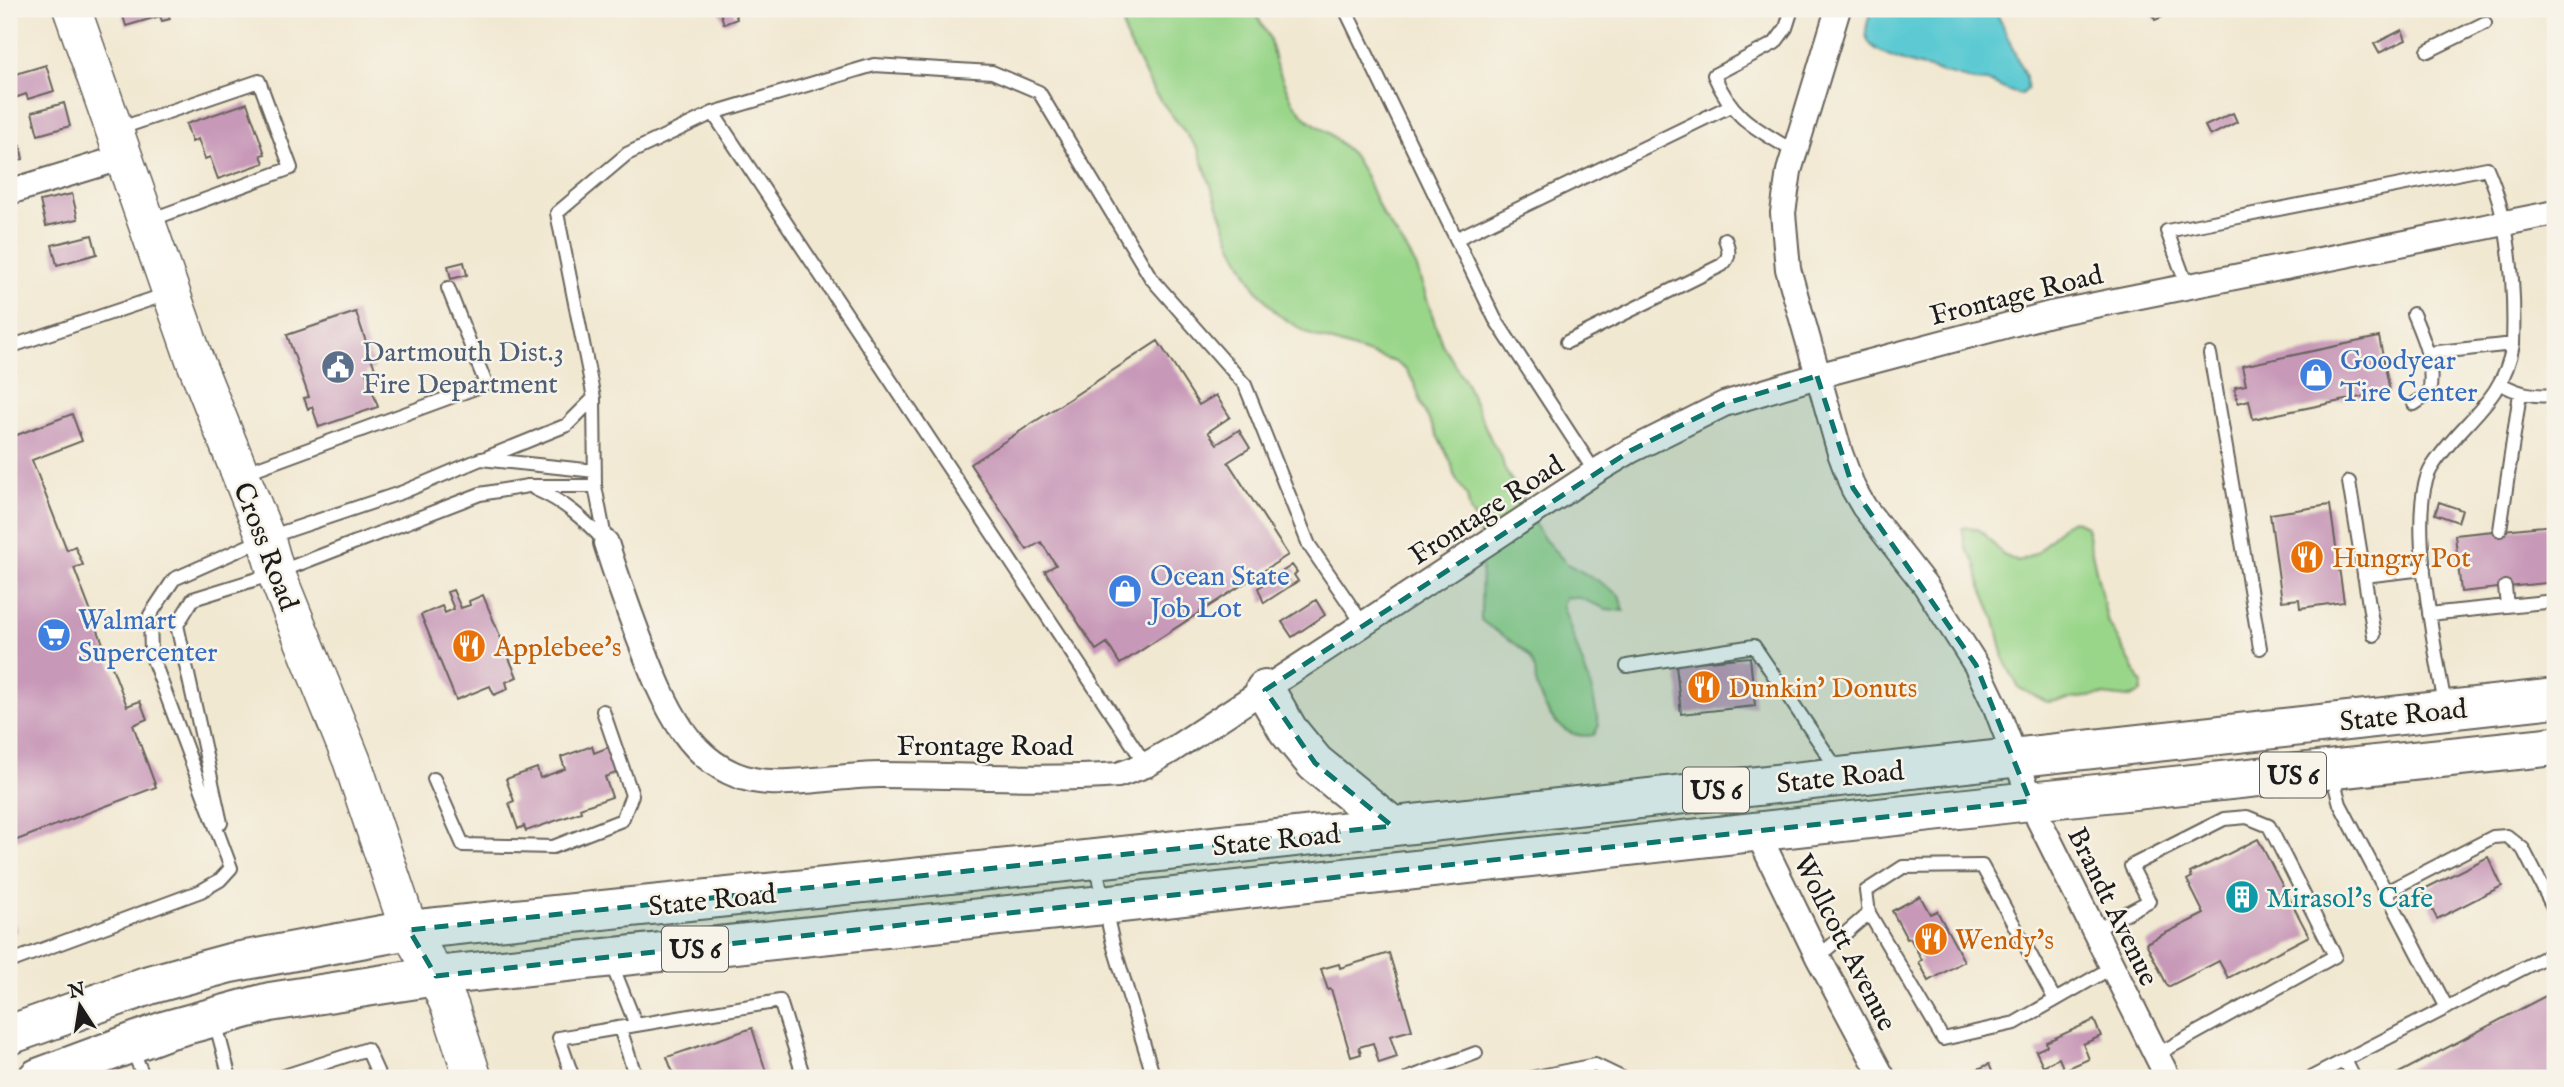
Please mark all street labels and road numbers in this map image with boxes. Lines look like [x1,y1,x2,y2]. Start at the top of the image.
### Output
street label: Frontage Road [1927,258,2107,335]
street label: Frontage Road [1404,448,1571,574]
street label: Cross Road [224,478,305,616]
street label: State Road [2338,692,2469,741]
street label: Frontage Road [897,730,1073,765]
road number: US 6 [2260,752,2326,797]
street label: State Road [1775,754,1906,803]
road number: US 6 [1683,768,1749,812]
street label: State Road [1211,817,1342,866]
street label: Brandt Avenue [2058,822,2165,992]
street label: Wollcott Avenue [1784,849,1903,1037]
street label: State Road [647,877,778,926]
road number: US 6 [662,926,728,972]

